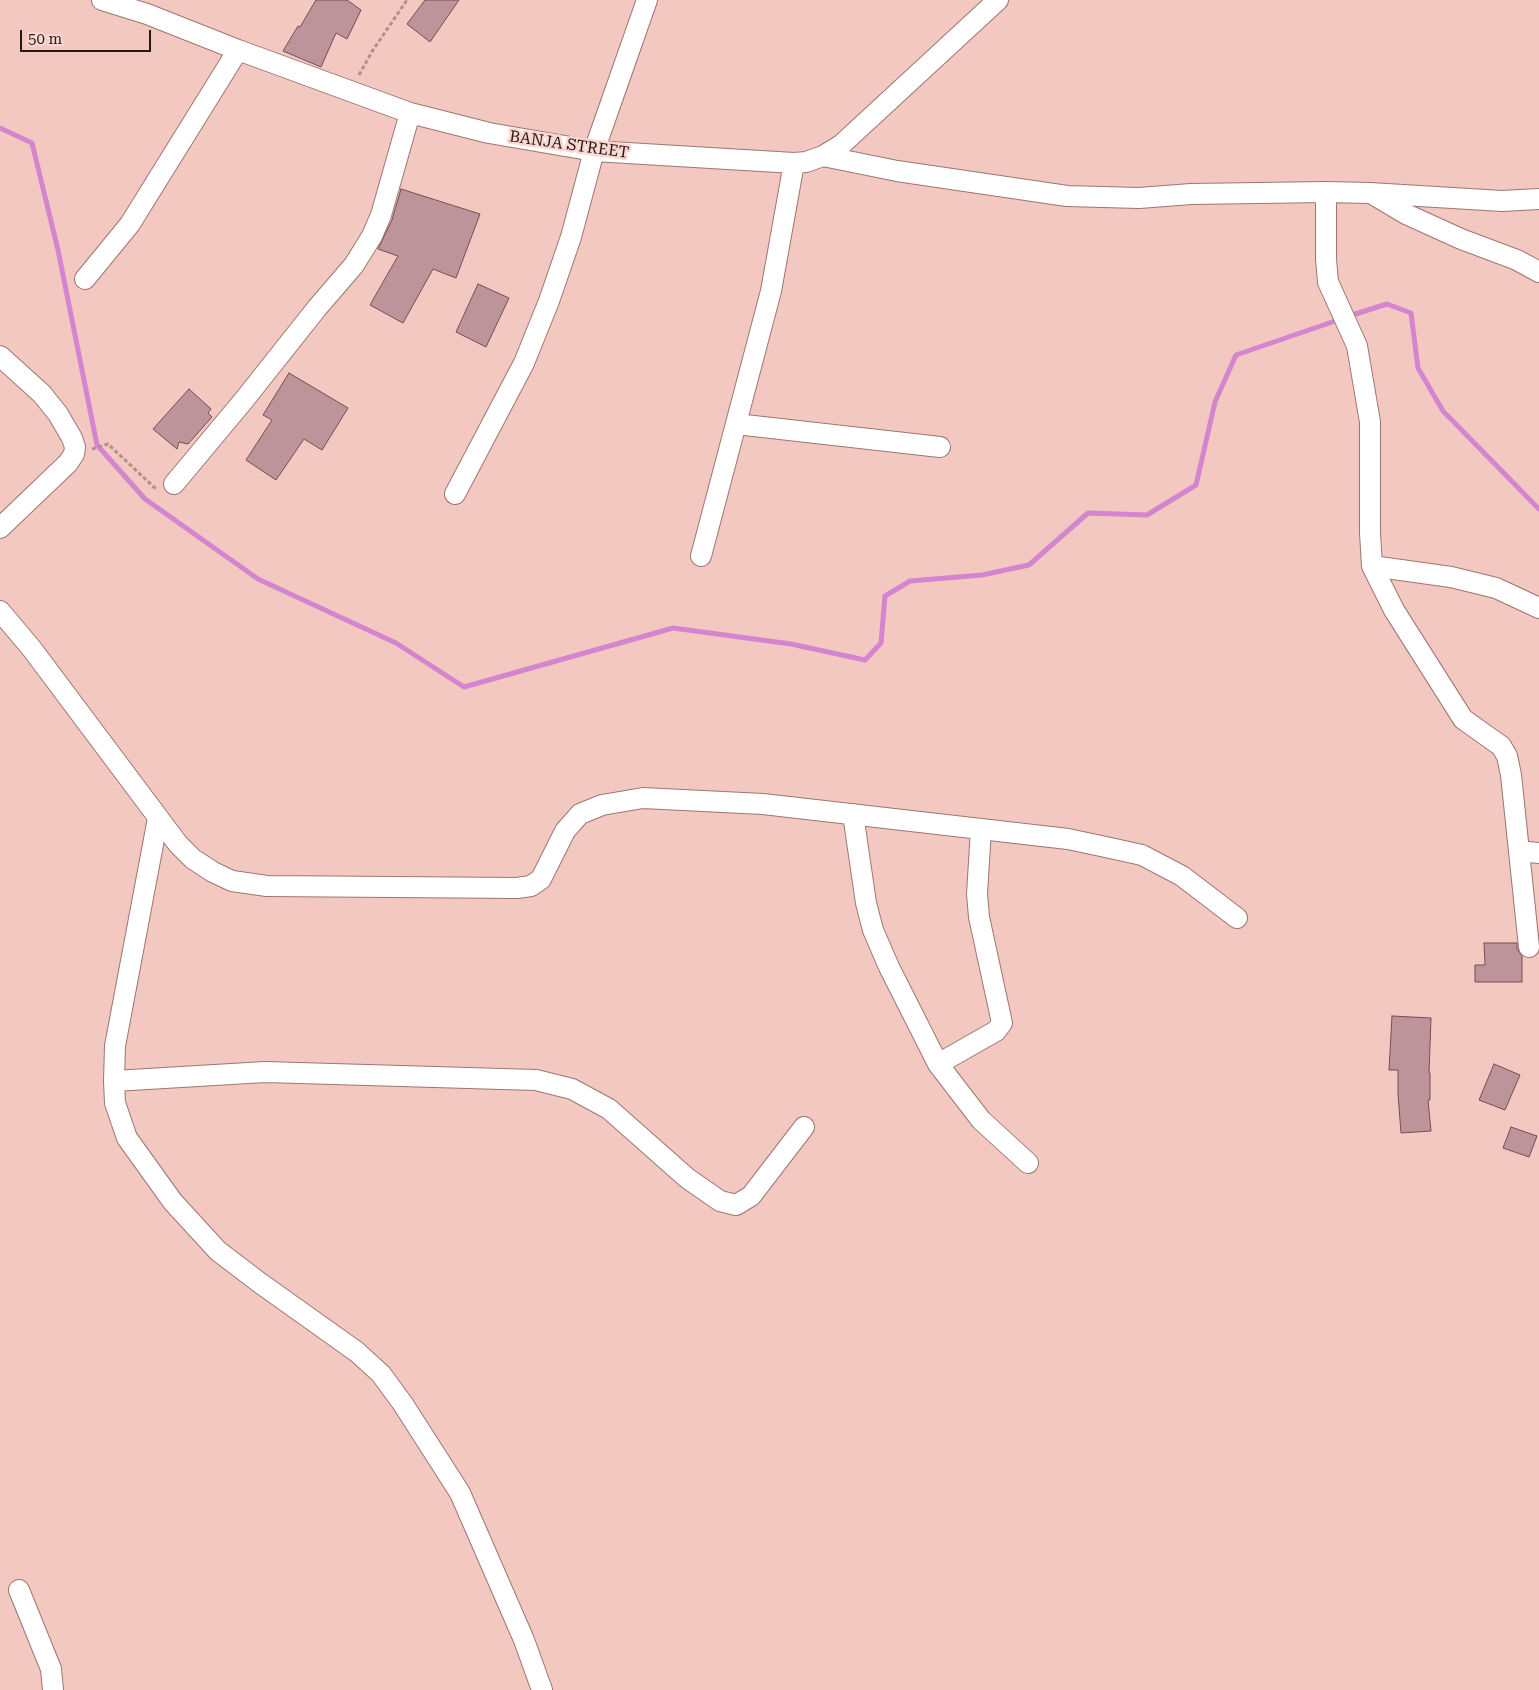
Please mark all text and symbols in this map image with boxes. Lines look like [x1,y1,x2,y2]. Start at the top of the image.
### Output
scale bar [22,20,154,52]
text: 50 m [28,30,62,48]
street label: BANJA STREET [508,127,630,163]

